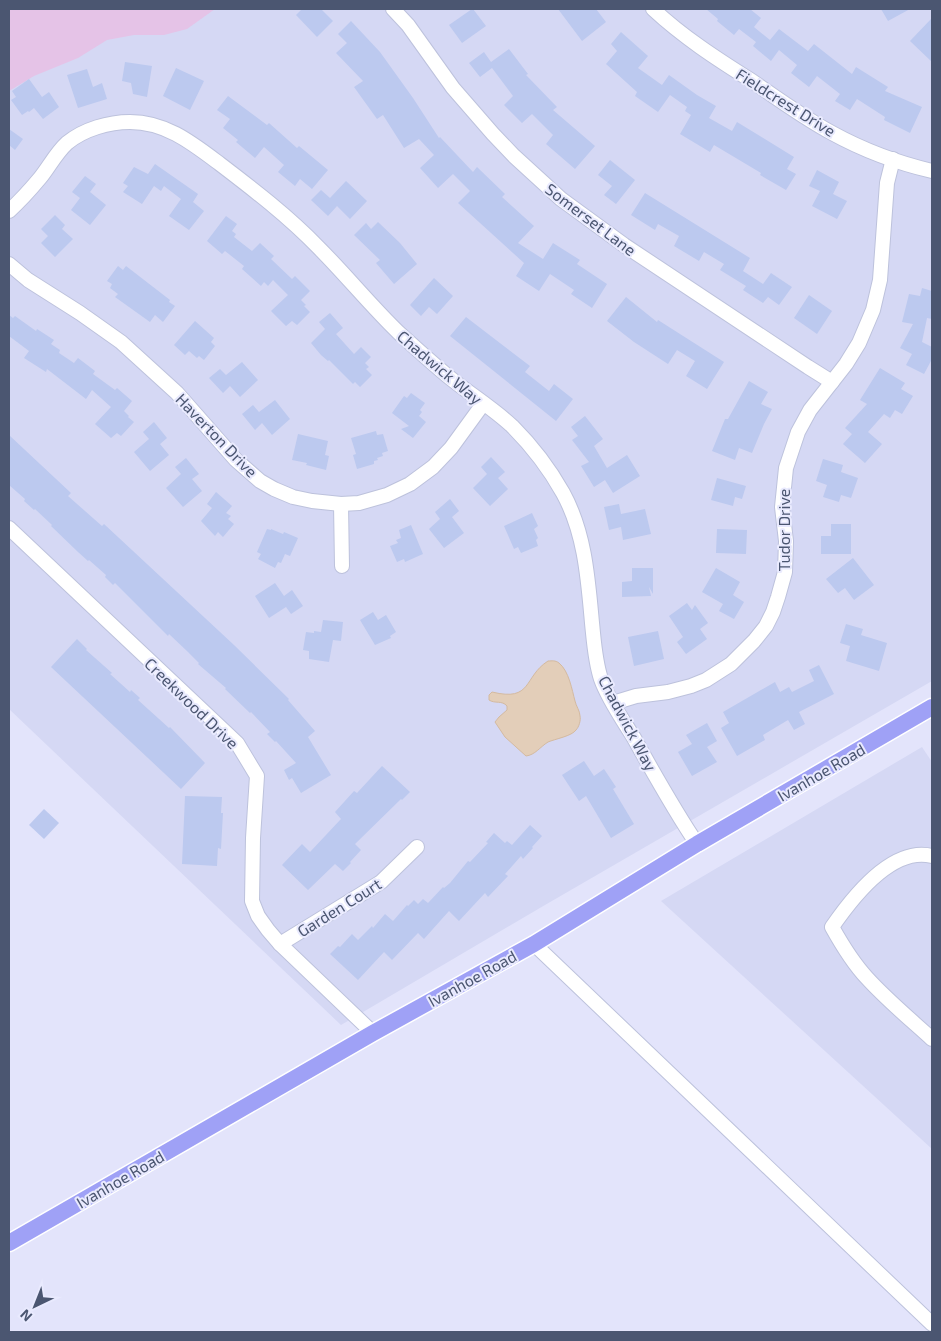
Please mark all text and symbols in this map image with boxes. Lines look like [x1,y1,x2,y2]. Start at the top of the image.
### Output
street label: Fieldcrest Drive [733,64,839,140]
street label: Somerset Lane [542,179,640,259]
street label: Chadwick Way [394,326,487,408]
street label: Haverton Drive [172,389,262,481]
street label: Tudor Drive [774,489,793,571]
street label: Creekwood Drive [141,654,243,752]
street label: Chadwick Way [595,672,661,774]
street label: Ivanhoe Road [774,739,868,805]
street label: Garden Court [293,874,385,940]
street label: Ivanhoe Road [425,946,519,1010]
street label: Ivanhoe Road [73,1146,167,1212]
north arrow [10,1281,60,1331]
text: N [16,1306,35,1326]

